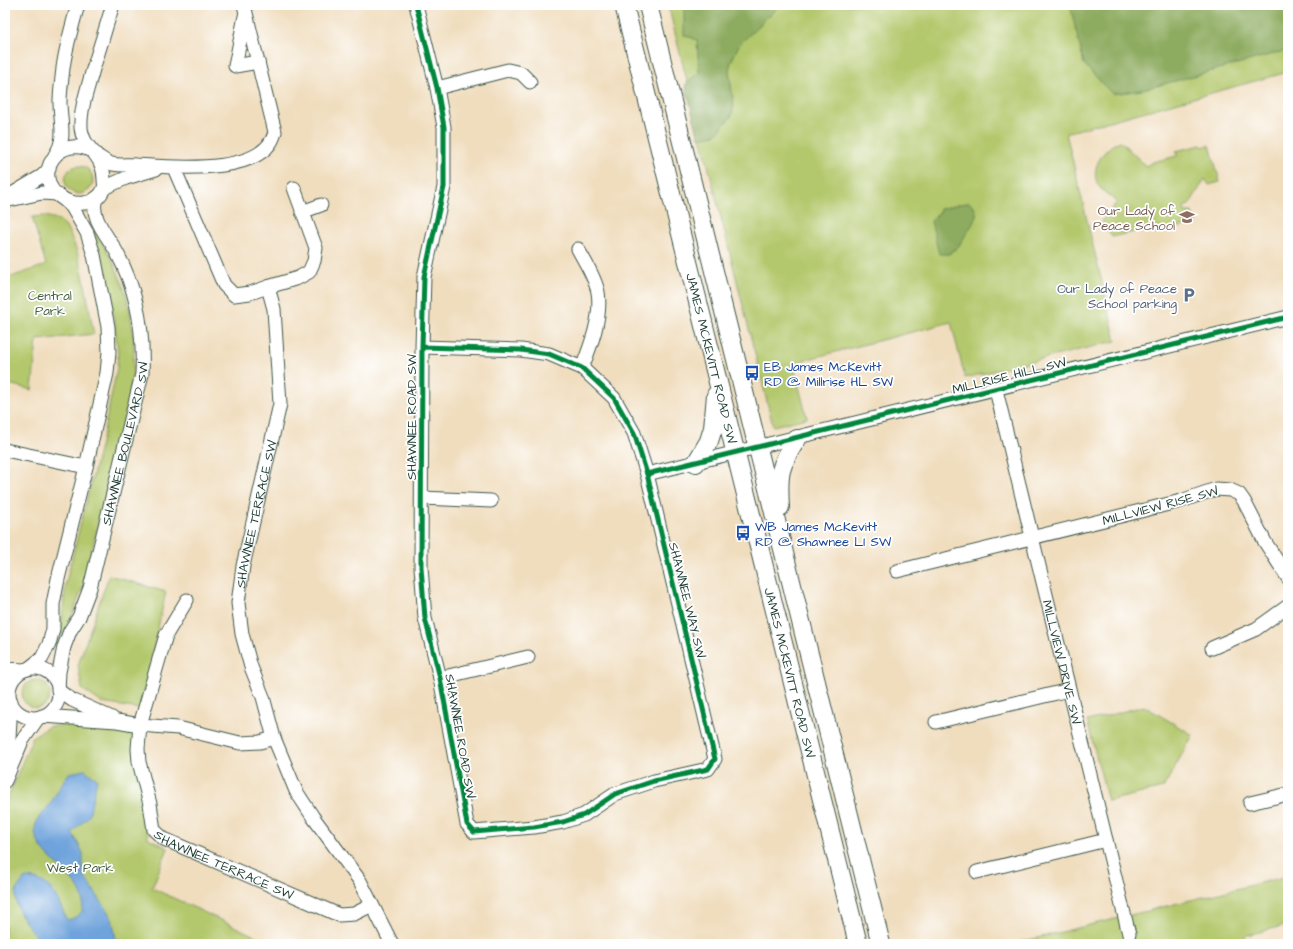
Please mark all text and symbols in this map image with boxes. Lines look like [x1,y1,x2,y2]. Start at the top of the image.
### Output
place label: Our Lady of Peace School [1093,202,1175,235]
school or university icon: Our Lady of Peace School [1178,208,1196,226]
street label: JAMES MCKEVITT ROAD SW [681,271,741,446]
place label: Our Lady of Peace School parking [1057,280,1177,314]
parking icon: Our Lady of Peace School parking [1180,286,1198,304]
park label: Central Park [28,287,72,320]
street label: SHAWNEE ROAD SW [403,353,421,480]
street label: MILLRISE HILL SW [950,353,1069,399]
place label: EB James McKevitt RD @ Millrise HL SW [764,358,894,391]
street label: SHAWNEE BOULEVARD SW [98,361,152,527]
bus stop icon: EB James McKevitt RD @ Millrise HL SW [743,364,761,382]
street label: SHAWNEE TERRACE SW [232,438,282,589]
street label: MILLVIEW RISE SW [1100,482,1221,530]
place label: WB James McKevitt RD @ Shawnee LI SW [755,518,892,551]
bus stop icon: WB James McKevitt RD @ Shawnee LI SW [734,524,752,542]
street label: SHAWNEE WAY SW [664,540,710,661]
street label: JAMES MCKEVITT ROAD SW [760,586,819,761]
street label: MILLVIEW DRIVE SW [1038,598,1086,727]
street label: SHAWNEE ROAD SW [440,673,480,801]
street label: SHAWNEE TERRACE SW [150,826,297,905]
park label: West Park [47,859,113,877]

